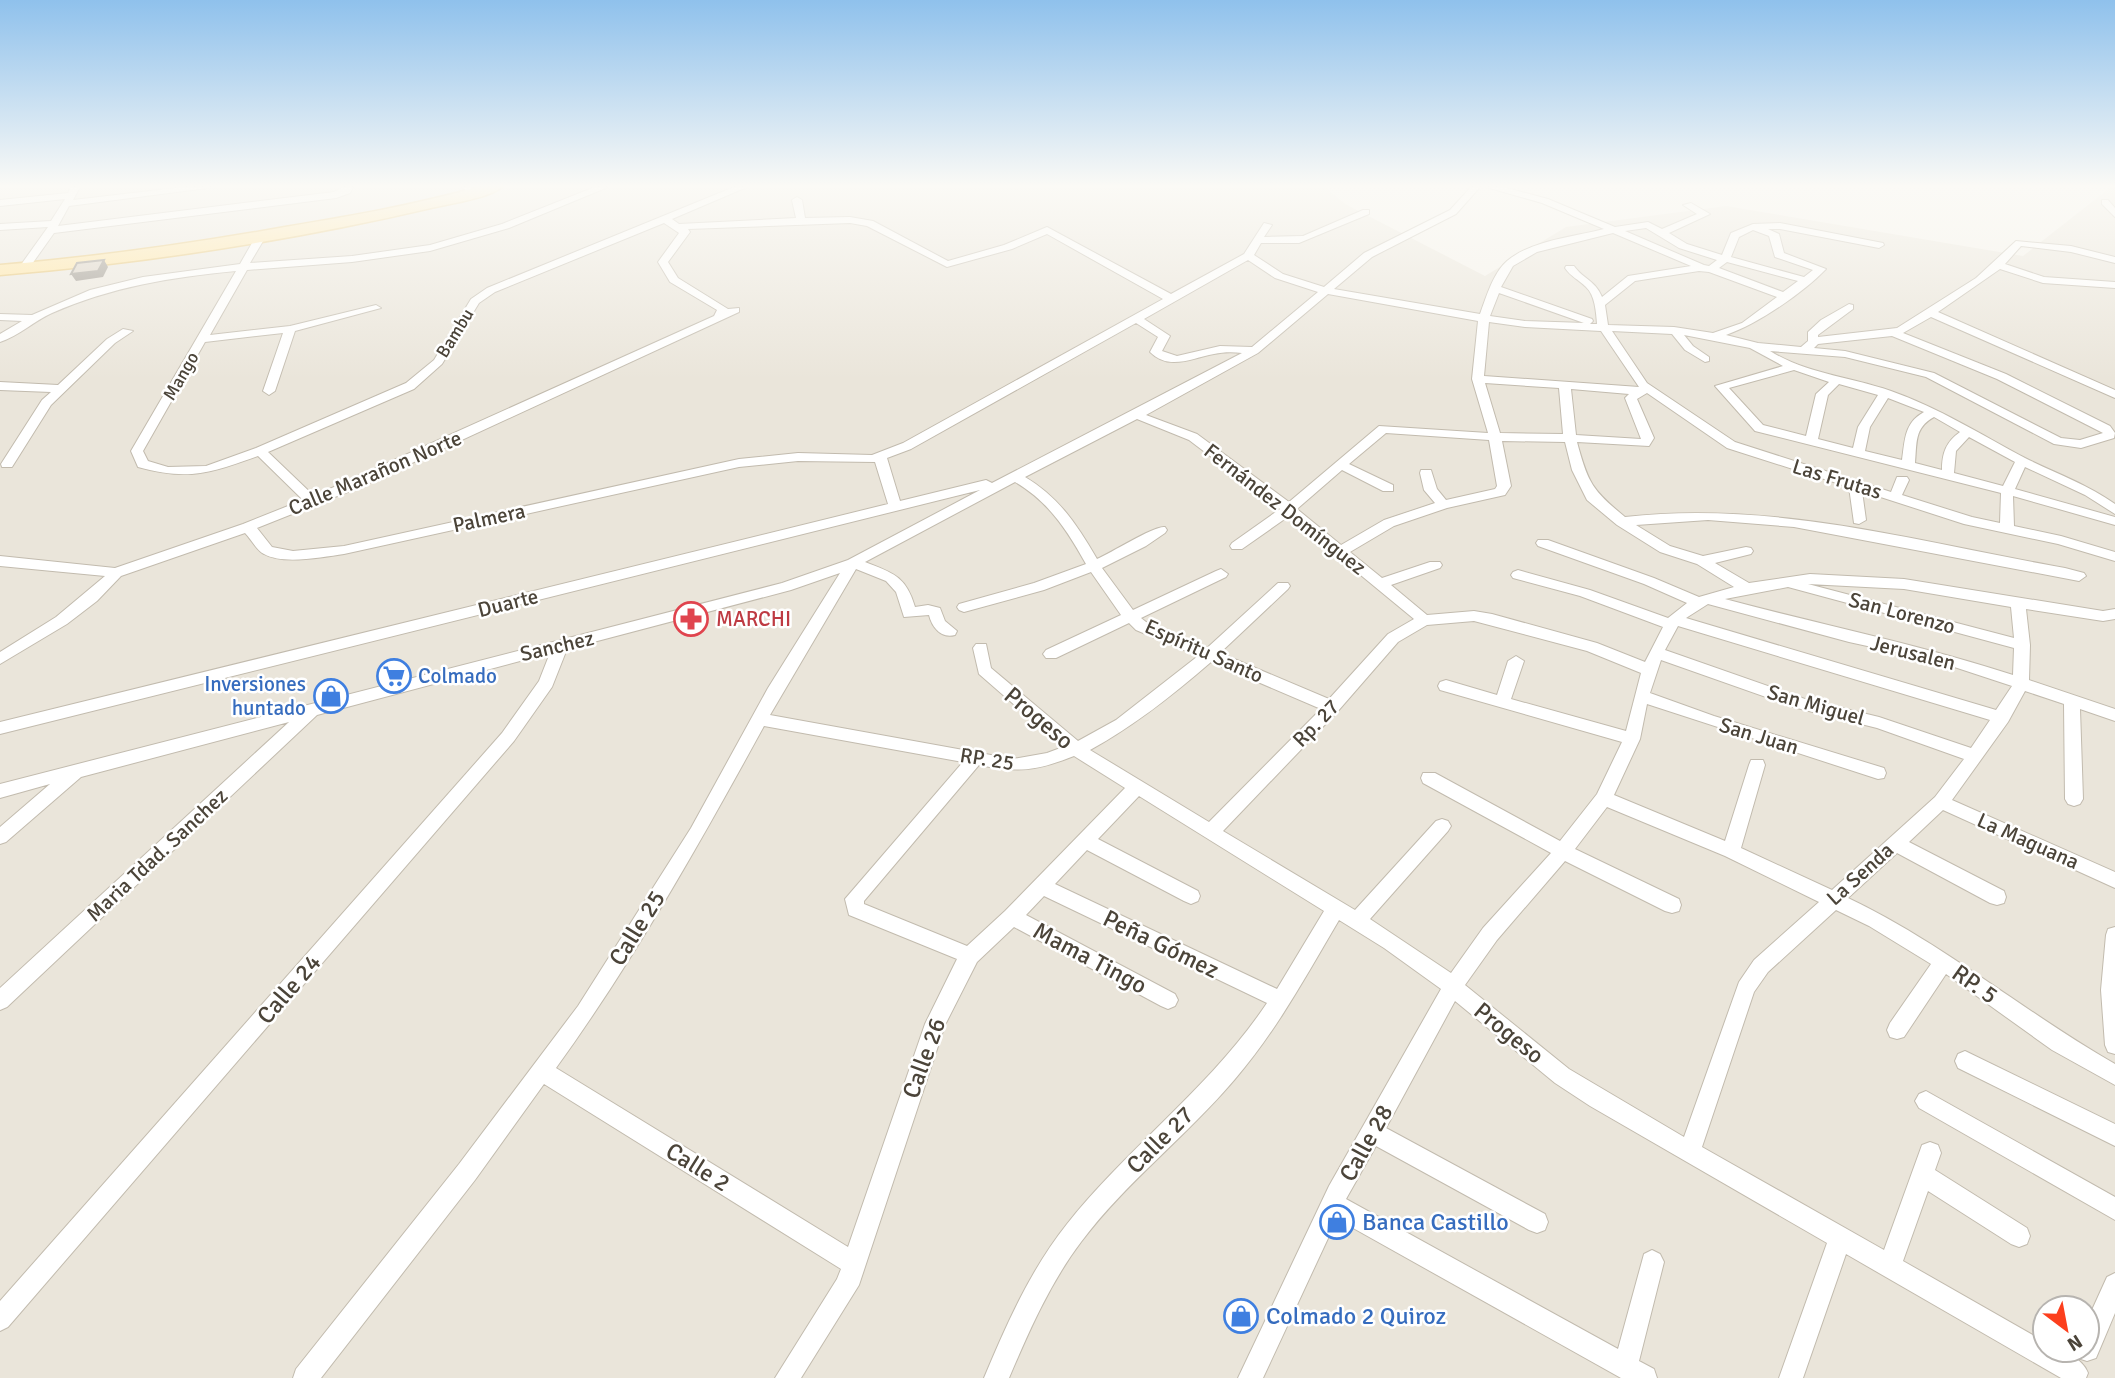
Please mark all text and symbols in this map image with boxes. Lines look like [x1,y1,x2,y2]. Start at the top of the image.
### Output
street label: Bambu [431,304,479,362]
street label: Mango [158,348,204,404]
street label: Calle Marañon Norte [285,425,465,521]
street label: Fernández Domínguez [1199,438,1371,580]
street label: Las Frutas [1789,453,1885,505]
street label: Palmera [450,498,528,538]
street label: Duarte [475,583,541,623]
street label: San Lorenzo [1846,586,1958,640]
pharmacy icon: MARCHI [672,600,710,638]
place label: MARCHI [716,606,791,632]
street label: Espíritu Santo [1141,613,1267,689]
street label: Sanchez [518,625,596,667]
street label: Jerusalen [1868,630,1958,676]
supermarket icon: Colmado [375,657,413,695]
place label: Colmado [418,663,497,689]
place label: Inversiones huntado [204,671,306,721]
shop icon: Inversiones huntado [312,677,350,715]
street label: San Miguel [1764,679,1868,731]
street label: Progeso [998,680,1080,756]
street label: Rp. 27 [1287,694,1345,752]
street label: San Juan [1716,712,1802,760]
street label: RP. 25 [958,742,1016,776]
street label: Maria Tdad. Sanchez [81,783,233,927]
street label: La Maguana [1973,807,2083,875]
street label: La Senda [1821,837,1899,911]
street label: Calle 25 [602,885,672,971]
street label: Peña Gómez [1098,903,1224,985]
street label: Mama Tingo [1028,915,1152,1001]
street label: Calle 24 [250,948,328,1030]
street label: RP. 5 [1946,958,2004,1010]
street label: Progeso [1468,996,1550,1070]
street label: Calle 26 [896,1014,952,1102]
street label: Calle 28 [1333,1099,1399,1187]
street label: Calle 27 [1120,1100,1200,1180]
street label: Calle 2 [660,1136,736,1198]
shop icon: Banca Castillo [1318,1203,1356,1241]
place label: Banca Castillo [1362,1207,1509,1237]
north arrow [2031,1294,2101,1364]
shop icon: Colmado 2 Quiroz [1222,1297,1260,1335]
place label: Colmado 2 Quiroz [1266,1301,1446,1331]
text: N [2063,1329,2086,1356]

